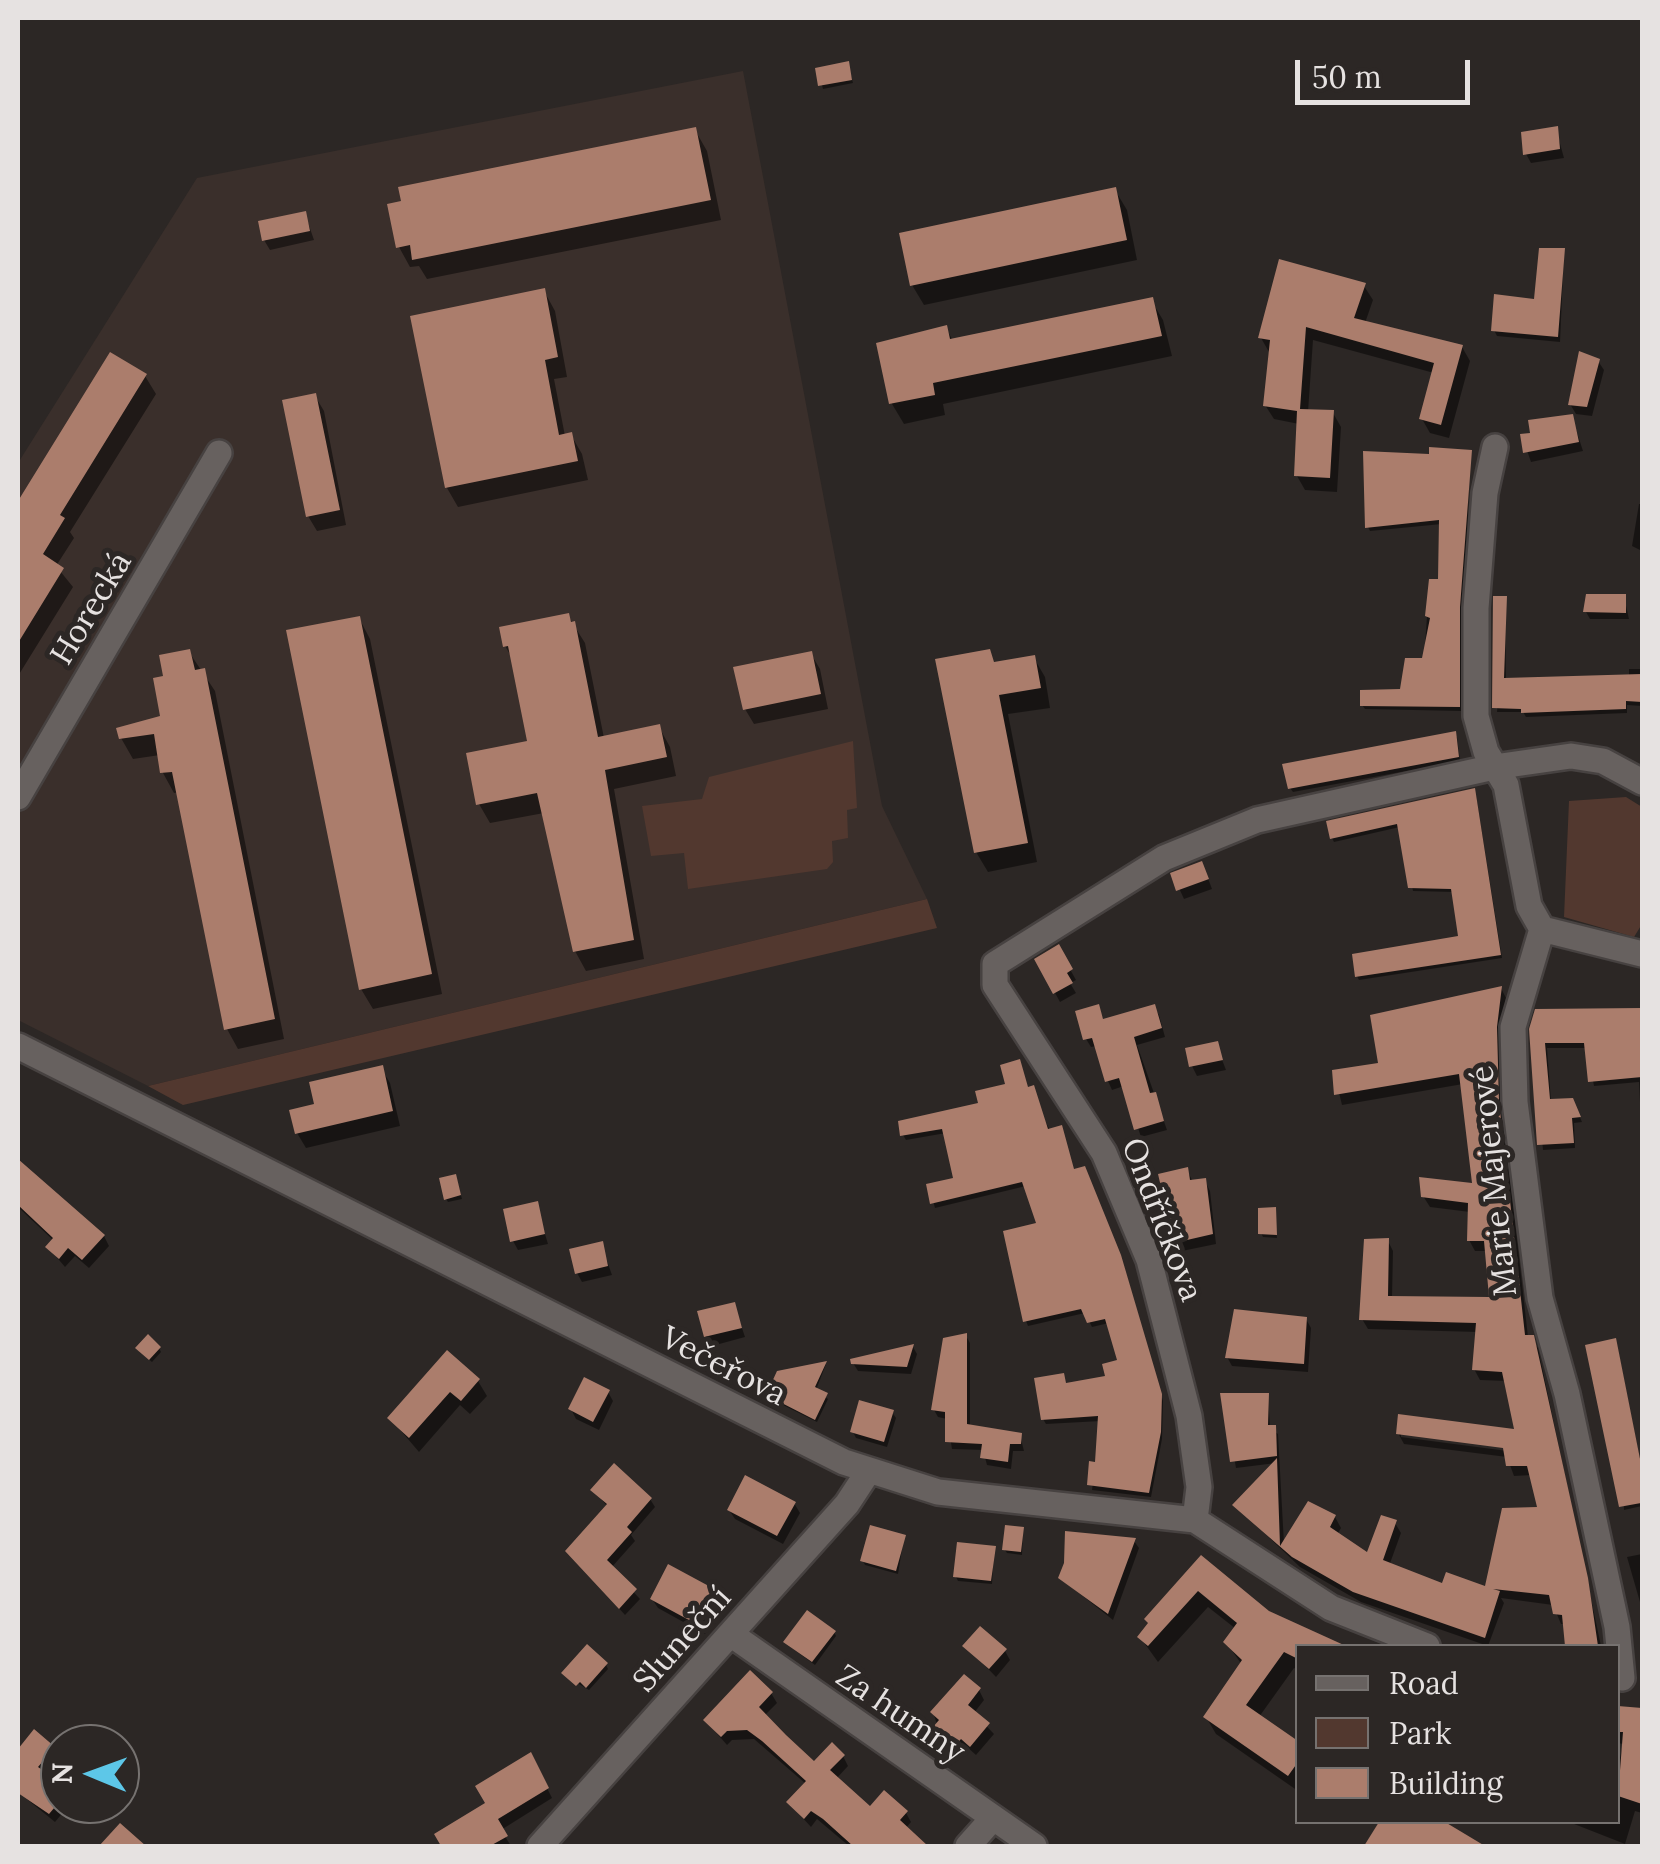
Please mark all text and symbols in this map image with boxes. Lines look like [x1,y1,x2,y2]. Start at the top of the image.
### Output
scale bar [1300,40,1475,102]
text: 50 m [1312,58,1382,96]
street label: Horecká [43,546,141,672]
street label: Marie Majerové [1464,1064,1526,1298]
street label: Ondříčkova [1112,1133,1210,1307]
street label: Večeřova [654,1319,792,1415]
street label: Sluneční [626,1580,740,1700]
legend [1295,1644,1620,1824]
street label: Za humny [828,1658,972,1772]
text: Road [1389,1664,1459,1702]
text: Park [1389,1714,1451,1752]
north arrow [40,1724,140,1824]
text: N [44,1762,80,1785]
text: Building [1389,1764,1503,1802]

